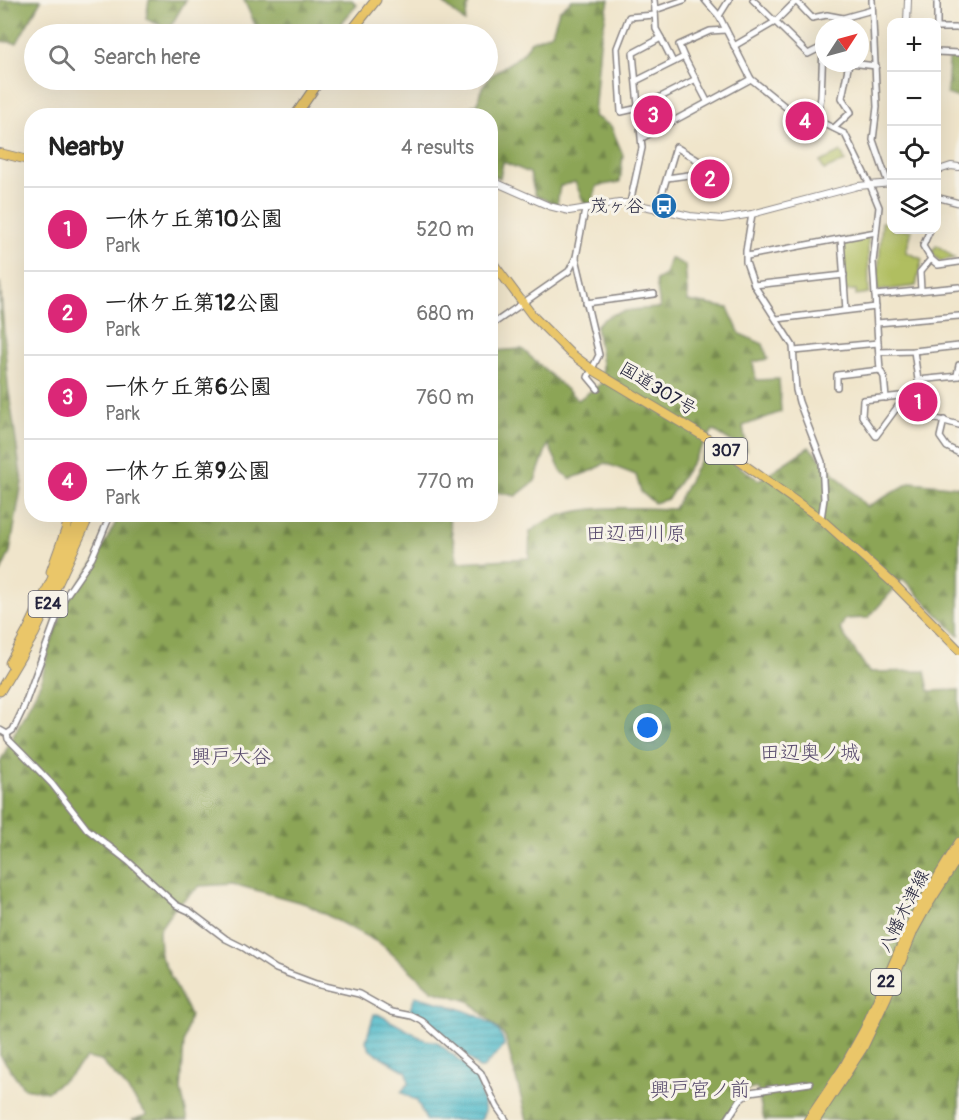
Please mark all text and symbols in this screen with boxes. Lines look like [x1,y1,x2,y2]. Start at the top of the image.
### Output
north arrow [815,18,869,72]
map controls [887,18,941,234]
button: + [887,18,941,72]
search box [24,24,498,90]
icon: search [45,41,78,74]
text: Search here [93,43,200,71]
button: − [887,72,941,126]
pin: 3 [634,92,672,138]
pin: 4 [786,98,824,144]
button: locate [887,126,941,180]
text: Nearby [48,131,124,163]
text: 4 results [401,135,474,160]
pin: 2 [690,156,730,201]
button: layers [887,180,941,234]
bus stop icon: 茂ヶ谷 [649,191,679,221]
place label: 茂ヶ谷 [590,195,644,218]
text: 一休ケ丘第10公園 [105,205,283,233]
text: 1 [64,217,71,242]
text: 520 m [416,217,474,242]
text: Park [105,233,140,258]
text: 一休ケ丘第12公園 [105,289,280,317]
text: 2 [62,301,73,326]
text: 680 m [417,301,474,326]
text: Park [105,317,140,342]
street label: 国道307号 [615,357,701,421]
text: 一休ケ丘第6公園 [105,373,272,401]
pin: 1 [898,380,938,424]
text: 3 [62,385,73,410]
text: 760 m [416,385,474,410]
text: Park [105,401,140,426]
road number: 307 [705,438,747,464]
text: 一休ケ丘第9公園 [105,457,270,485]
text: 4 [62,469,73,494]
text: 770 m [417,469,474,494]
text: Park [105,485,140,510]
district label: 田辺西川原 [586,521,686,546]
road number: E24 [28,591,68,617]
your location [633,713,662,742]
district label: 田辺奥ノ城 [760,740,860,765]
district label: 興戸大谷 [191,744,271,769]
street label: 八幡木津線 [873,866,935,956]
road number: 22 [871,969,901,995]
district label: 興戸宮ノ前 [650,1077,750,1102]

